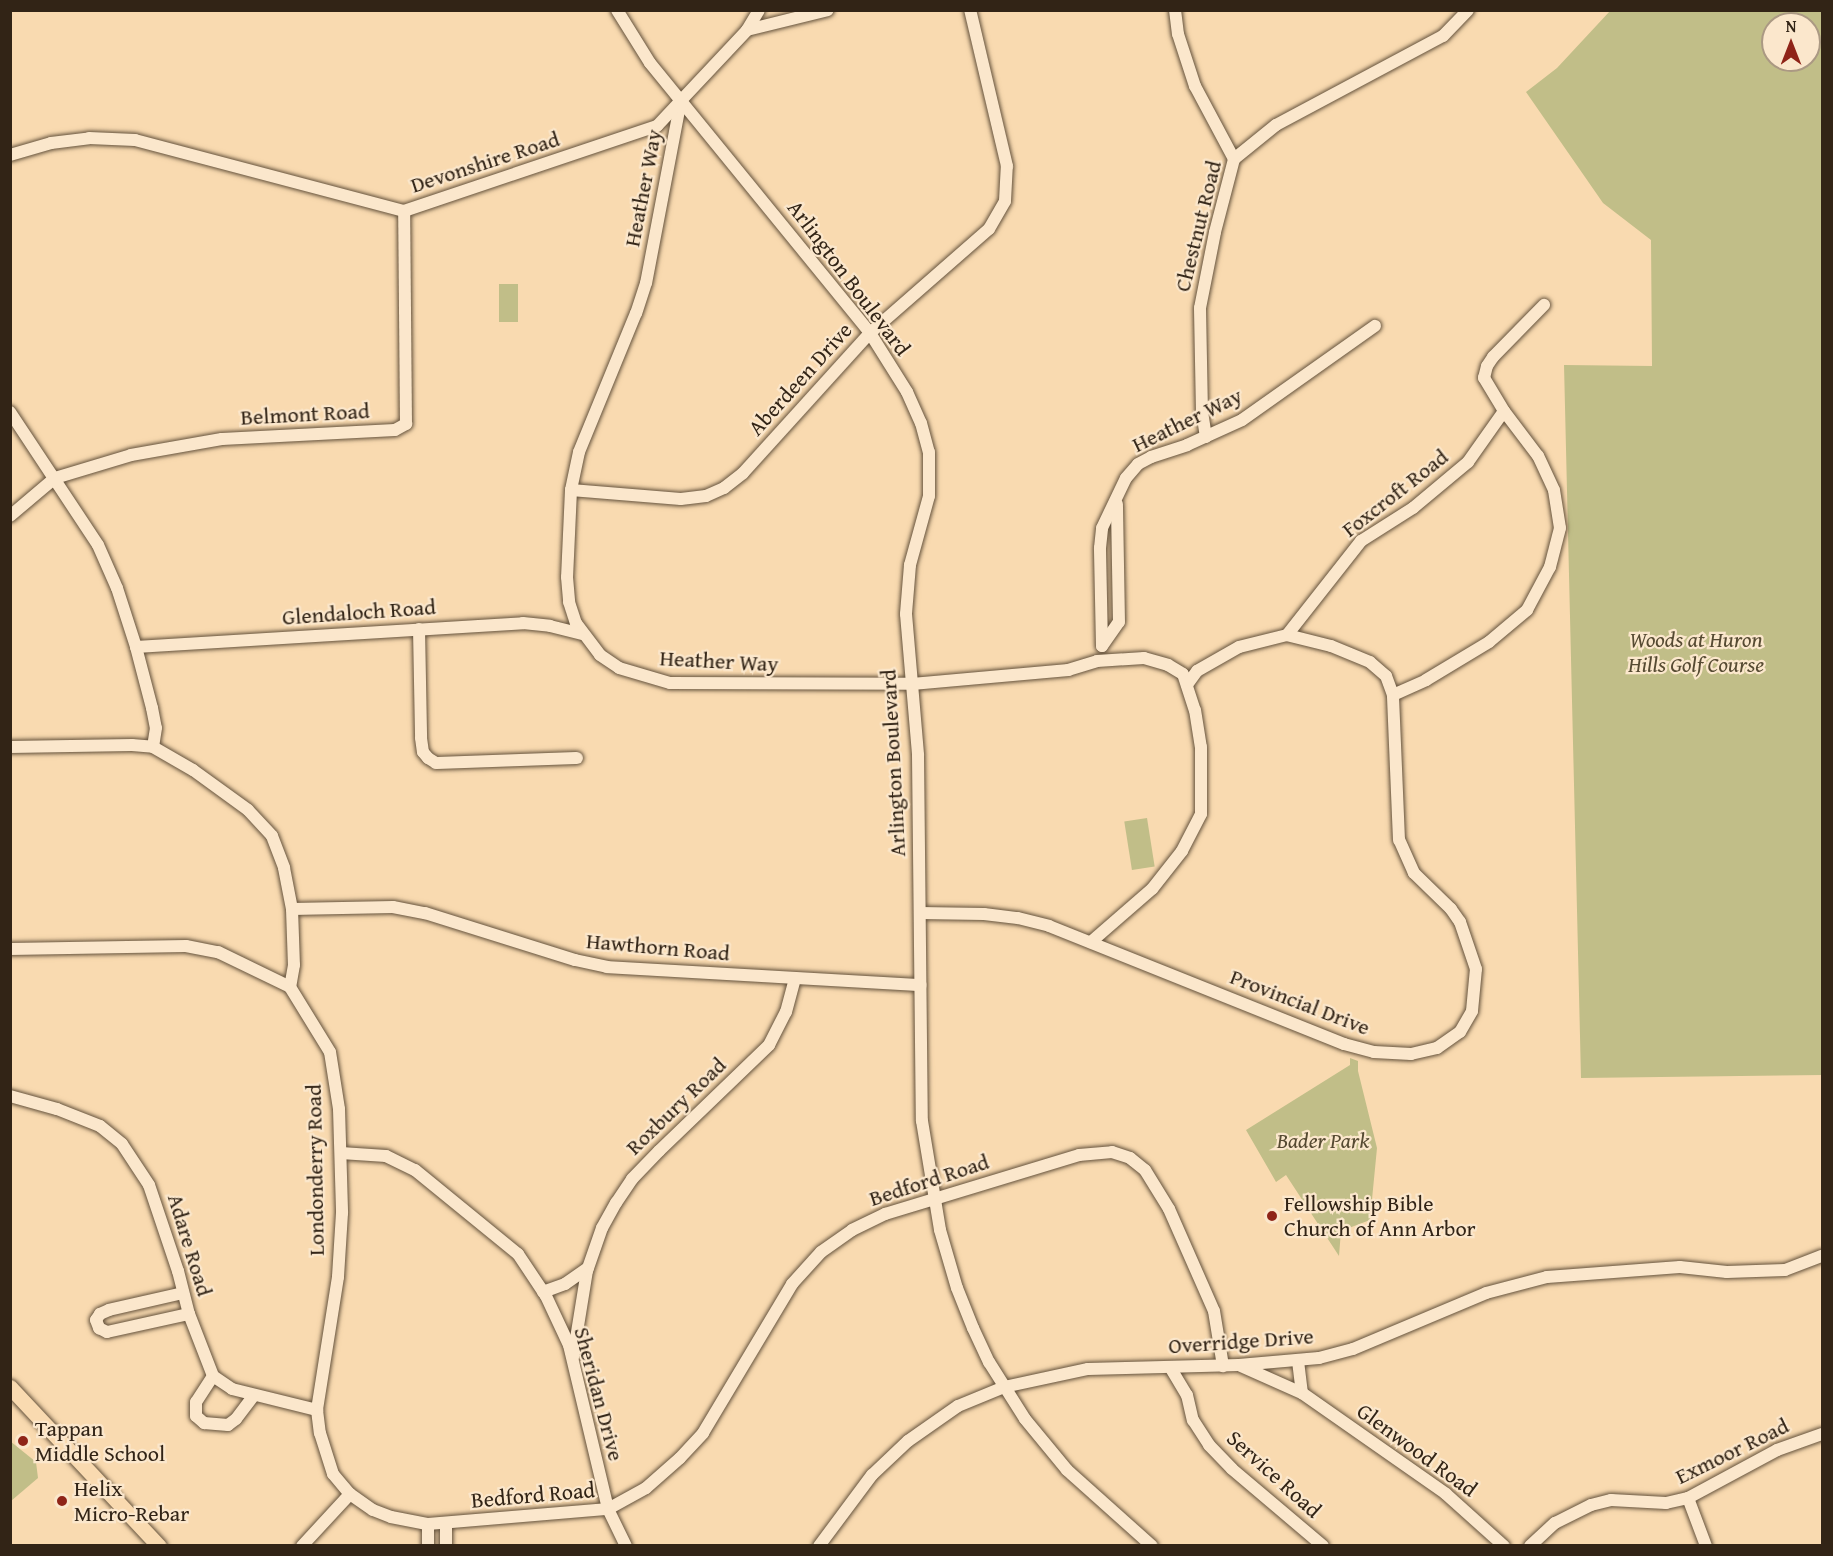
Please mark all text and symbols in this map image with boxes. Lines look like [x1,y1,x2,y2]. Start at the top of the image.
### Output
north arrow [1761,12,1821,72]
text: N [1786,14,1796,38]
street label: Devonshire Road [407,126,563,198]
street label: Heather Way [619,127,667,249]
street label: Chestnut Road [1169,158,1227,294]
street label: Arlington Boulevard [782,195,916,361]
street label: Aberdeen Drive [742,317,858,441]
street label: Heather Way [1128,382,1246,458]
street label: Belmont Road [240,397,370,431]
street label: Foxcroft Road [1337,443,1453,543]
street label: Glendaloch Road [281,593,437,631]
park label: Woods at Huron Hills Golf Course [1628,626,1764,678]
street label: Heather Way [659,645,779,677]
street label: Arlington Boulevard [875,669,911,857]
street label: Hawthorn Road [585,928,731,966]
street label: Provincial Drive [1226,963,1374,1041]
street label: Roxbury Road [620,1052,732,1160]
street label: Londonderry Road [300,1084,330,1256]
park label: Bader Park [1277,1128,1369,1154]
street label: Bedford Road [866,1148,992,1212]
place label: Fellowship Bible Church of Ann Arbor [1284,1190,1476,1242]
street label: Adare Road [162,1191,218,1299]
marker: Fellowship Bible Church of Ann Arbor [1265,1209,1279,1223]
street label: Overridge Drive [1167,1323,1315,1359]
street label: Sheridan Drive [568,1324,630,1464]
street label: Glenwood Road [1352,1398,1482,1502]
street label: Exmoor Road [1671,1412,1793,1490]
place label: Tappan Middle School [35,1415,165,1466]
street label: Service Road [1221,1425,1327,1523]
marker: Tappan Middle School [16,1434,30,1448]
place label: Helix Micro-Rebar [74,1475,189,1526]
street label: Bedford Road [470,1476,596,1514]
marker: Helix Micro-Rebar [55,1494,69,1508]

